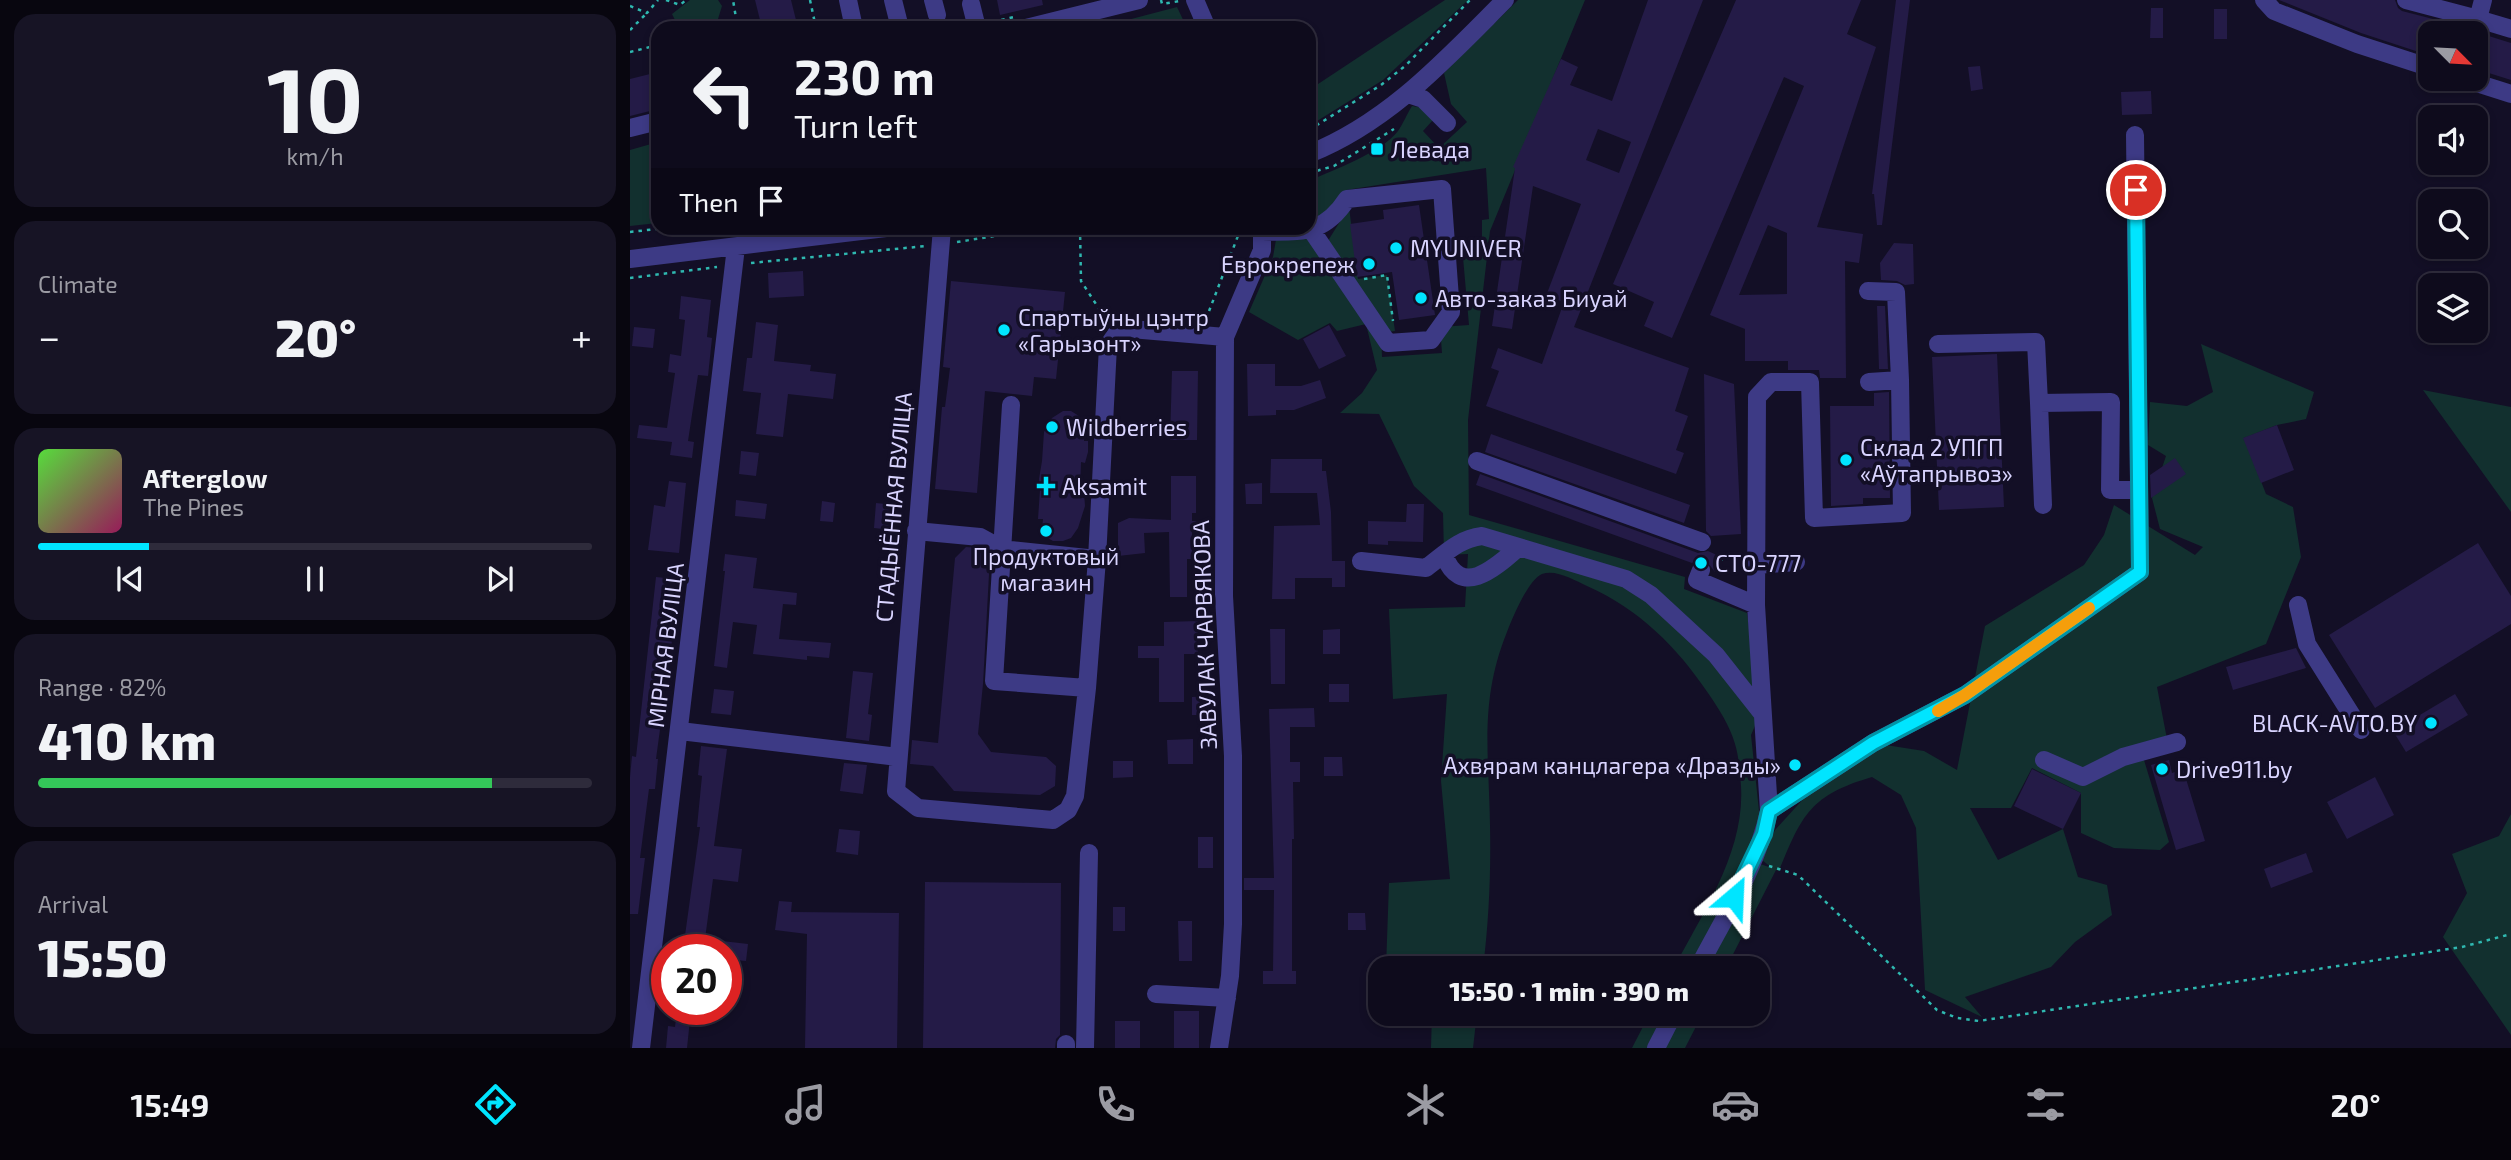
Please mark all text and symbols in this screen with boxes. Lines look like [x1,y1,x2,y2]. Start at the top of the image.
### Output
north arrow [2418,21,2488,91]
map controls [2418,21,2488,343]
text: 10 [267,42,363,151]
text: 230 m [794,46,935,105]
icon: left [679,49,770,140]
button: sound [2418,105,2488,175]
text: Turn left [794,106,918,144]
place label: Левада [1391,135,1470,163]
marker: Левада [1369,141,1385,157]
text: km/h [286,142,344,170]
pin [2106,160,2166,220]
icon: arrive [2117,171,2155,209]
icon: arrive [752,182,790,220]
text: Then [679,186,738,217]
button: search [2418,189,2488,259]
place label: MYUNIVER [1410,234,1522,262]
marker: MYUNIVER [1388,240,1404,256]
place label: Еврокрепеж [1221,250,1355,278]
marker: Еврокрепеж [1361,256,1377,272]
text: Climate [38,270,118,298]
button: layers [2418,273,2488,343]
place label: Авто-заказ Биуай [1435,284,1628,313]
marker: Авто-заказ Биуай [1413,290,1429,306]
place label: Спартыўны цэнтр «Гарызонт» [1018,303,1209,357]
text: 20° [275,305,356,367]
text: − [38,313,60,359]
text: + [571,313,592,359]
marker: Спартыўны цэнтр «Гарызонт» [996,322,1012,338]
street label: СТАДЫЁННАЯ ВУЛІЦА [869,390,917,623]
place label: Wildberries [1066,413,1187,441]
marker: Wildberries [1044,419,1060,435]
place label: Склад 2 УПГП «Аўтапрывоз» [1860,433,2013,488]
marker: Склад 2 УПГП «Аўтапрывоз» [1838,452,1854,468]
text: Afterglow [143,462,268,493]
place label: Aksamit [1062,472,1147,500]
marker: Aksamit [1036,476,1056,496]
text: The Pines [143,493,244,521]
street label: ЗАВУЛАК ЧАРВЯКОВА [1186,519,1222,750]
marker: Продуктовый магазин [1038,523,1054,539]
place label: Продуктовый магазин [973,542,1119,596]
place label: СТО-777 [1715,549,1801,577]
marker: СТО-777 [1693,555,1709,571]
icon: previous [111,560,149,598]
icon: pause [296,560,334,598]
icon: next [481,560,519,598]
street label: МІРНАЯ ВУЛІЦА [641,560,689,729]
text: Range · 82% [38,673,166,701]
text: 410 km [38,708,216,770]
place label: BLACK-AVTO.BY [2252,709,2417,737]
marker: BLACK-AVTO.BY [2423,715,2439,731]
place label: Ахвярам канцлагера «Дразды» [1443,751,1781,779]
place label: Drive911.by [2176,755,2293,783]
marker: Ахвярам канцлагера «Дразды» [1787,757,1803,773]
marker: Drive911.by [2154,761,2170,777]
position arrow [1697,860,1771,934]
text: Arrival [38,890,108,918]
text: 15:50 [38,925,167,987]
speed limit sign: 20 [651,934,742,1025]
text: 15:50 · 1 min · 390 m [1449,975,1689,1006]
icon: directions [471,1080,520,1129]
icon: music [781,1080,830,1129]
icon: phone [1091,1080,1140,1129]
icon: climate [1401,1080,1450,1129]
icon: car [1711,1080,1760,1129]
icon: filters [2021,1080,2070,1129]
text: 15:49 [131,1085,209,1123]
text: 20° [2331,1085,2380,1123]

